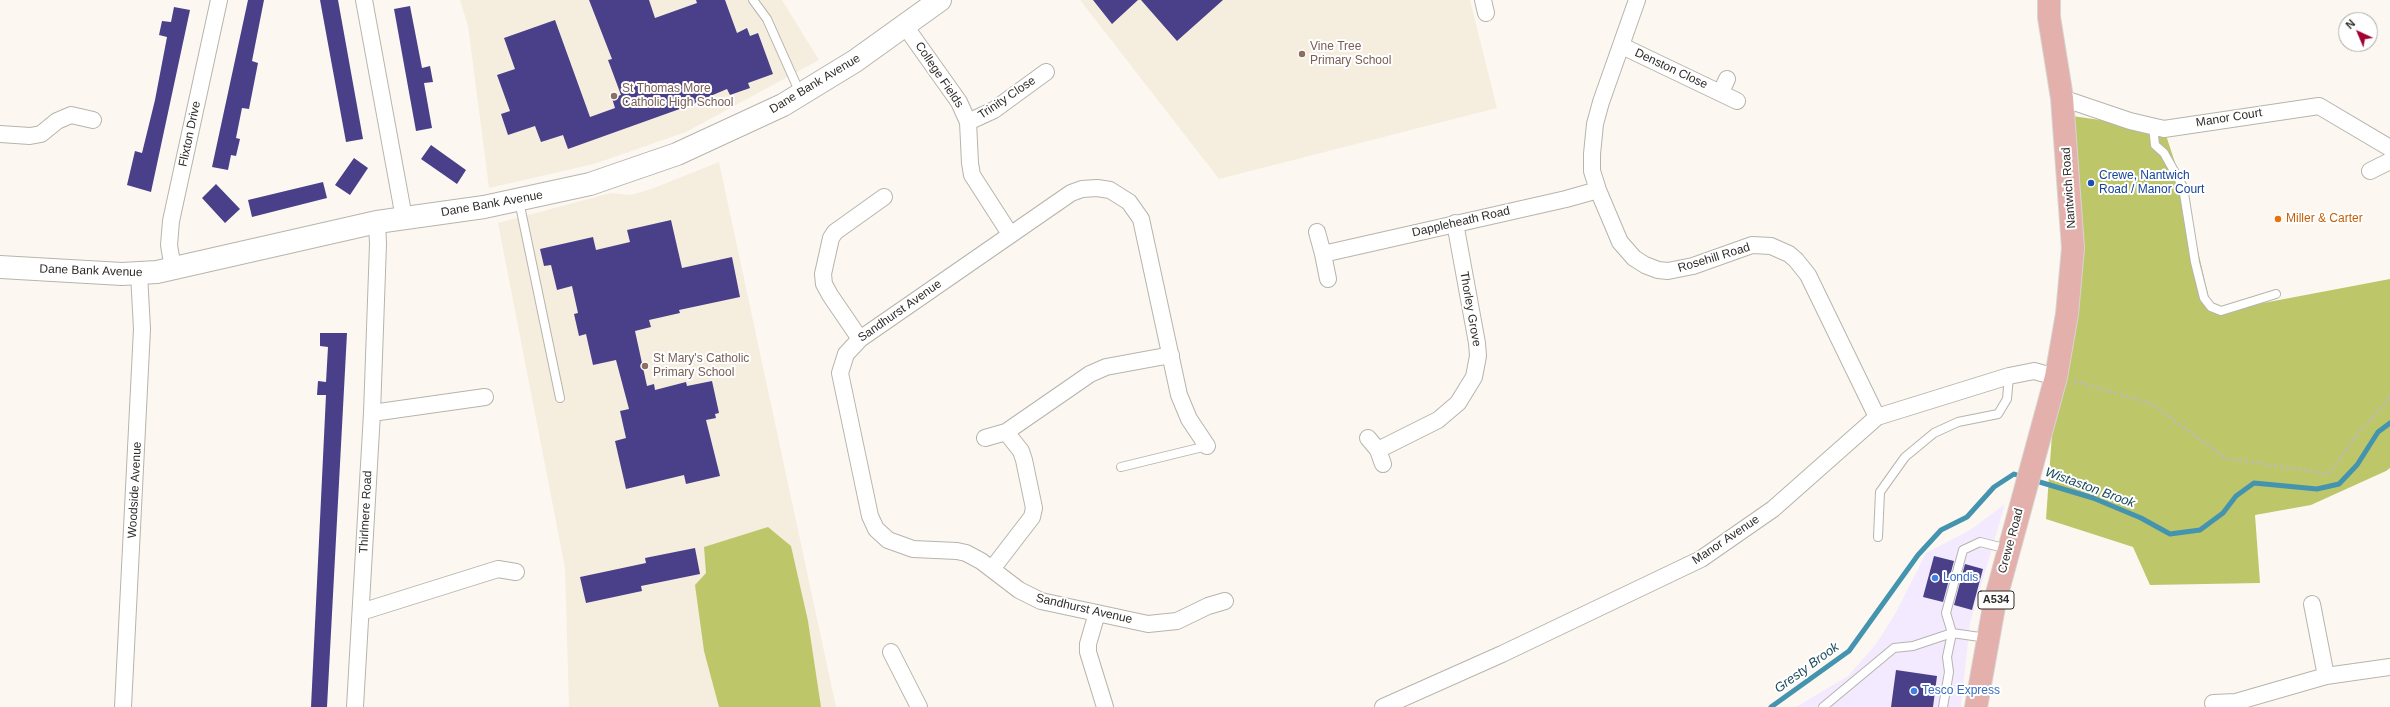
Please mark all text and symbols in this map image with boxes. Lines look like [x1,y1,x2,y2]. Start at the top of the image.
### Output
north arrow [2338,12,2378,52]
text: N [2343,17,2357,31]
street label: College Fields [912,39,966,111]
place label: Vine Tree Primary School [1310,40,1391,68]
street label: Denston Close [1632,46,1710,92]
marker: Vine Tree Primary School [1297,49,1307,59]
street label: Dane Bank Avenue [767,51,863,117]
street label: Trinity Close [976,74,1038,122]
place label: St Thomas More Catholic High School [622,82,733,110]
marker: St Thomas More Catholic High School [609,91,619,101]
street label: Flixton Drive [176,100,204,168]
street label: Manor Court [2195,106,2263,130]
street label: Nantwich Road [2059,147,2079,229]
place label: Crewe, Nantwich Road / Manor Court [2099,169,2204,197]
marker: Crewe, Nantwich Road / Manor Court [2086,178,2096,188]
street label: Dane Bank Avenue [440,188,544,220]
street label: Dappleheath Road [1411,204,1511,240]
place label: Miller & Carter [2286,212,2363,226]
marker: Miller & Carter [2273,214,2283,224]
street label: Rosehill Road [1676,240,1752,276]
street label: Dane Bank Avenue [39,262,143,280]
street label: Thorley Grove [1456,270,1484,348]
street label: Sandhurst Avenue [856,277,944,345]
place label: St Mary's Catholic Primary School [653,352,749,380]
marker: St Mary's Catholic Primary School [640,361,650,371]
street label: Woodside Avenue [125,441,145,539]
water label: Wistaston Brook [2043,465,2137,511]
street label: Thirlmere Road [357,470,375,554]
street label: Crewe Road [1995,507,2027,575]
street label: Manor Avenue [1690,512,1762,568]
place label: Londis [1943,571,1978,585]
marker: Londis [1930,573,1940,583]
street label: Sandhurst Avenue [1034,591,1134,627]
road number: A534 [1978,591,2014,609]
water label: Gresty Brook [1772,639,1842,697]
place label: Tesco Express [1922,684,2000,698]
marker: Tesco Express [1909,686,1919,696]

